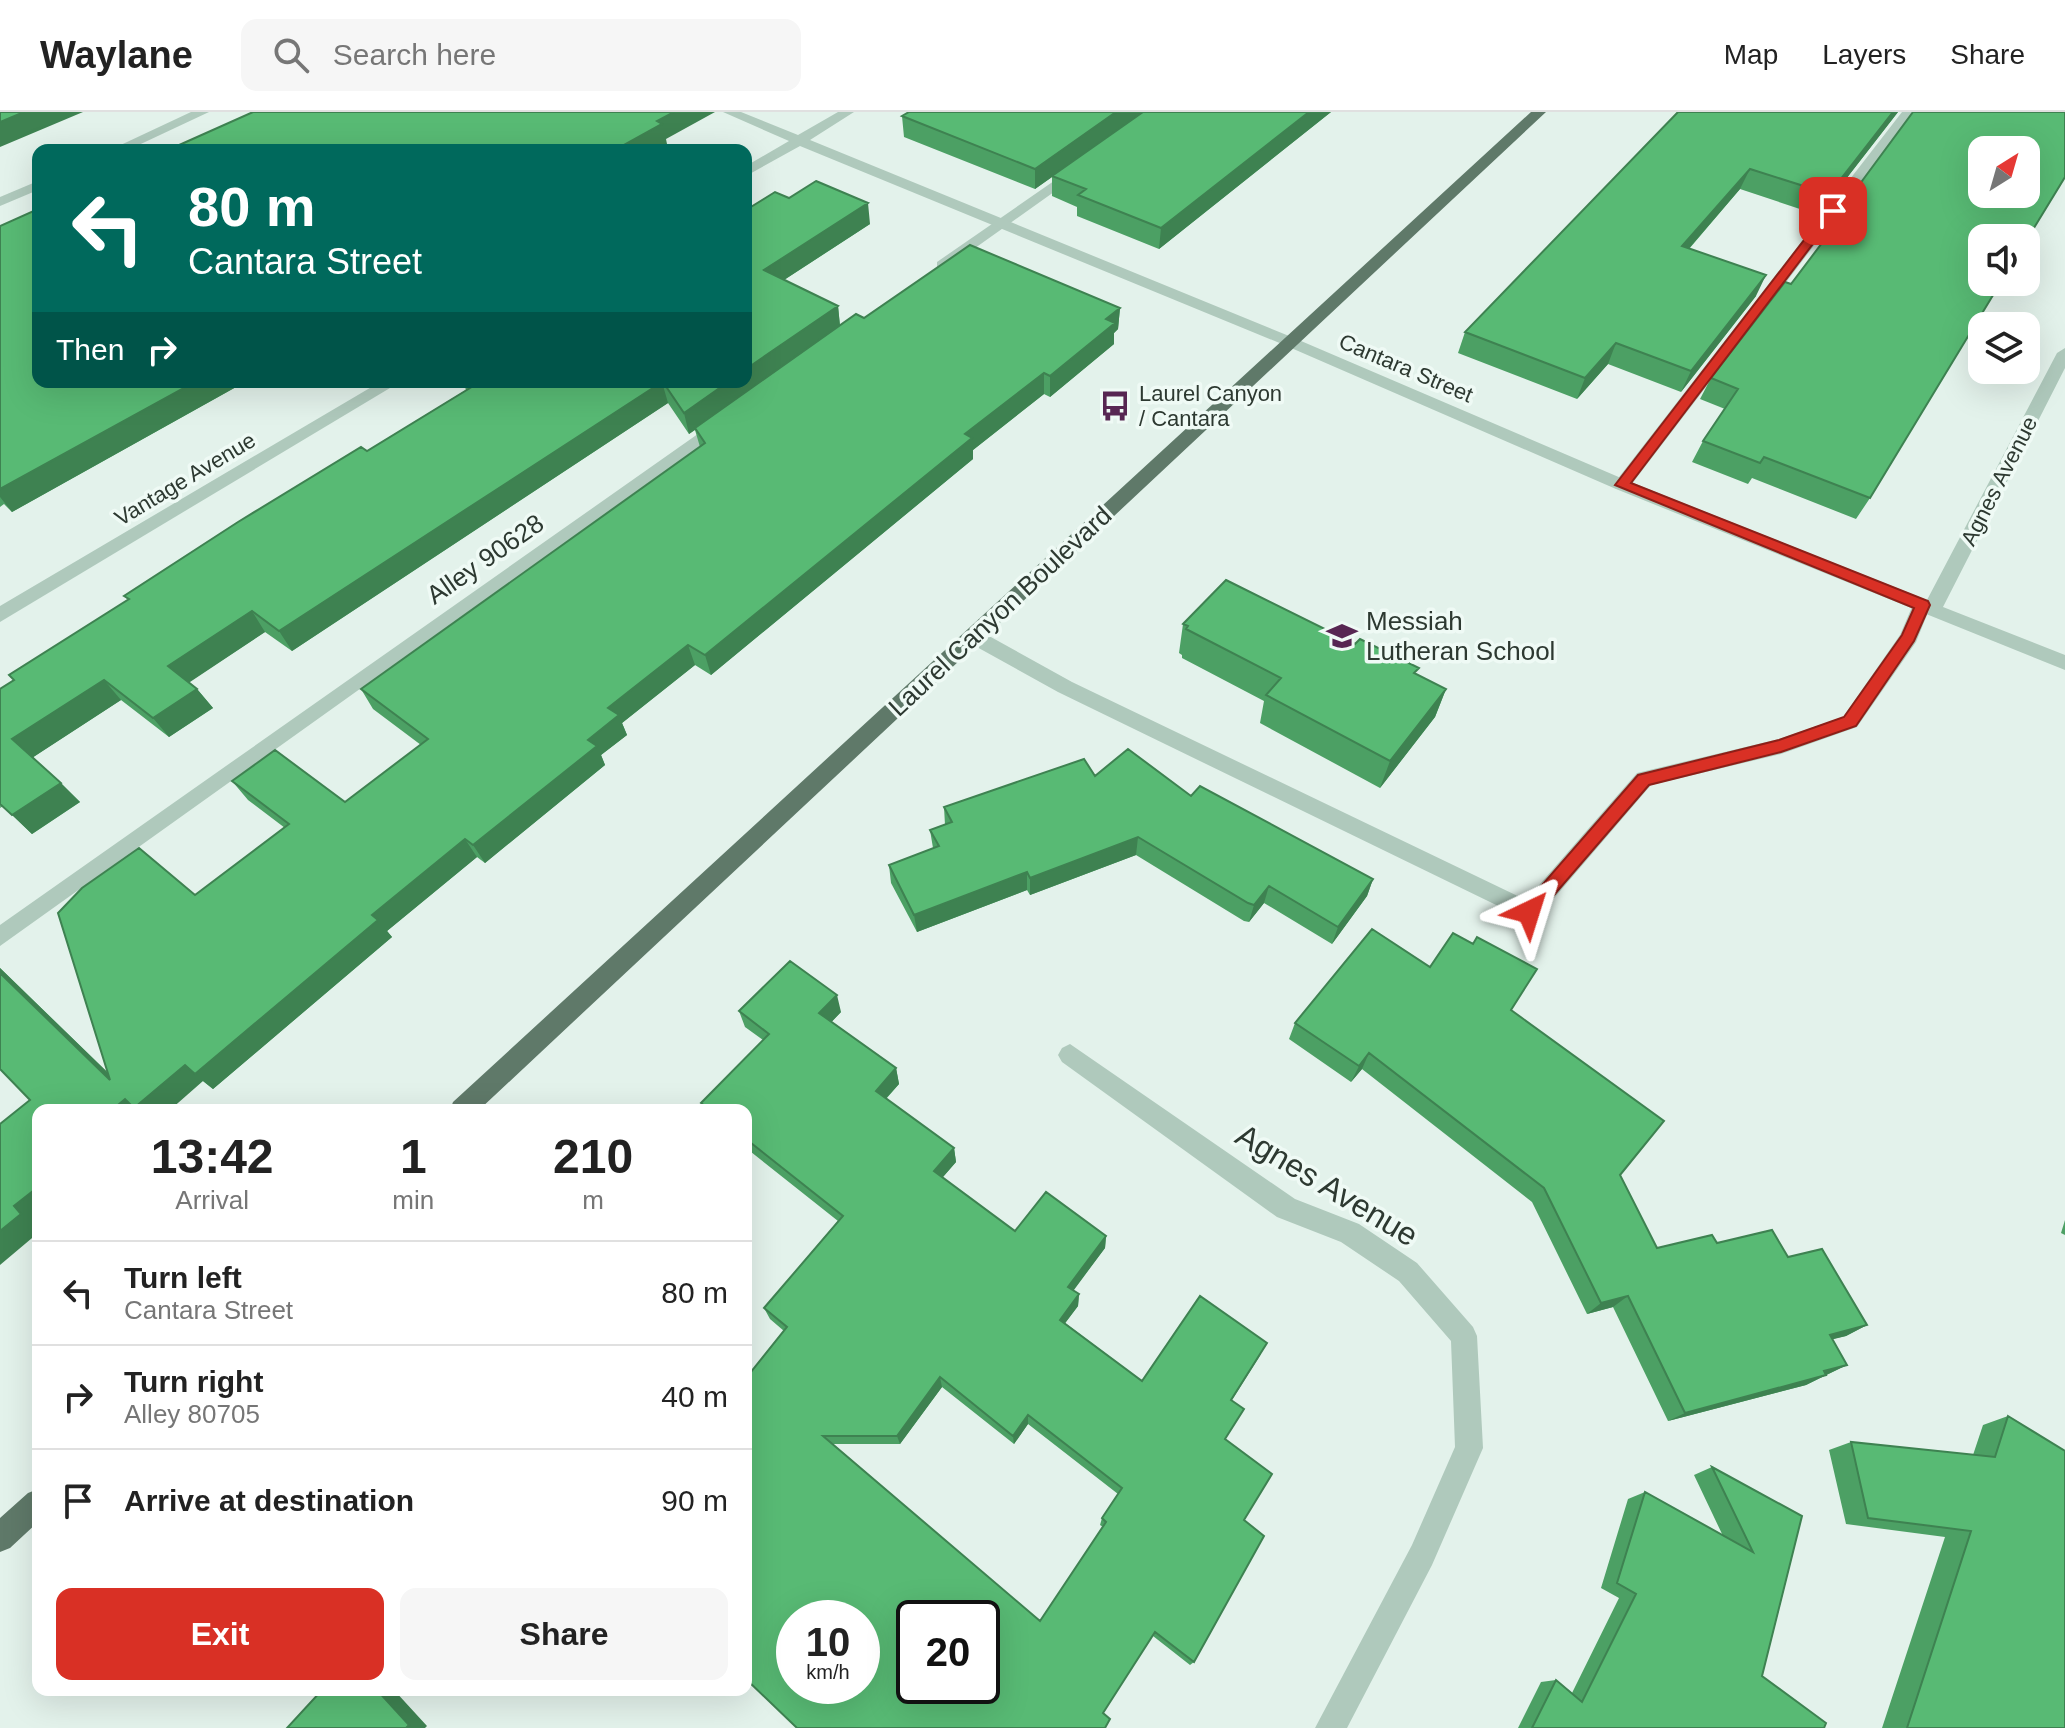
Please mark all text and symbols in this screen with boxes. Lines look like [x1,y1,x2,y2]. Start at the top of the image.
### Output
search box [241,19,801,91]
icon: search [269,33,313,77]
text: Waylane [40,34,193,76]
text: Search here [333,38,496,71]
text: Map [1724,39,1778,70]
text: Layers [1822,39,1906,70]
text: Share [1950,39,2025,70]
north arrow [1968,136,2040,208]
map controls [1968,136,2040,384]
text: 80 m [188,175,316,238]
icon: left [56,176,160,280]
pin [1799,177,1867,245]
icon: arrive [1811,189,1855,233]
button: sound [1968,224,2040,296]
text: Cantara Street [188,241,422,282]
button: layers [1968,312,2040,384]
icon: right [140,328,184,372]
street label: Cantara Street [1335,329,1477,407]
text: Then [56,333,124,366]
place label: Laurel Canyon / Cantara [1139,381,1282,431]
bus stop icon: Laurel Canyon / Cantara [1098,389,1132,423]
street label: Agnes Avenue [1956,412,2042,550]
street label: Vantage Avenue [110,427,260,531]
street label: Laurel Canyon Boulevard [882,500,1118,722]
street label: Alley 90628 [421,508,549,610]
place label: Messiah Lutheran School [1366,606,1555,666]
school or university icon: Messiah Lutheran School [1325,619,1359,653]
position arrow [1487,870,1571,954]
street label: Agnes Avenue [1230,1117,1424,1253]
text: 13:42 [151,1130,274,1183]
text: 1 [400,1130,427,1183]
text: 210 [553,1130,633,1183]
text: Arrival [175,1185,249,1215]
text: min [392,1185,434,1215]
text: m [582,1185,604,1215]
text: Turn left [124,1261,242,1294]
icon: left [56,1271,100,1315]
text: 80 m [661,1276,728,1309]
text: Cantara Street [124,1295,293,1325]
text: Turn right [124,1365,263,1398]
icon: right [56,1375,100,1419]
text: 40 m [661,1380,728,1413]
text: Alley 80705 [124,1399,260,1429]
icon: arrive [56,1479,100,1523]
text: Arrive at destination [124,1484,414,1517]
text: 90 m [661,1484,728,1517]
button: Exit [56,1588,384,1680]
button: Share [400,1588,728,1680]
speed limit sign: 20 [896,1600,1000,1704]
text: 10 [806,1620,850,1664]
text: km/h [806,1661,850,1683]

